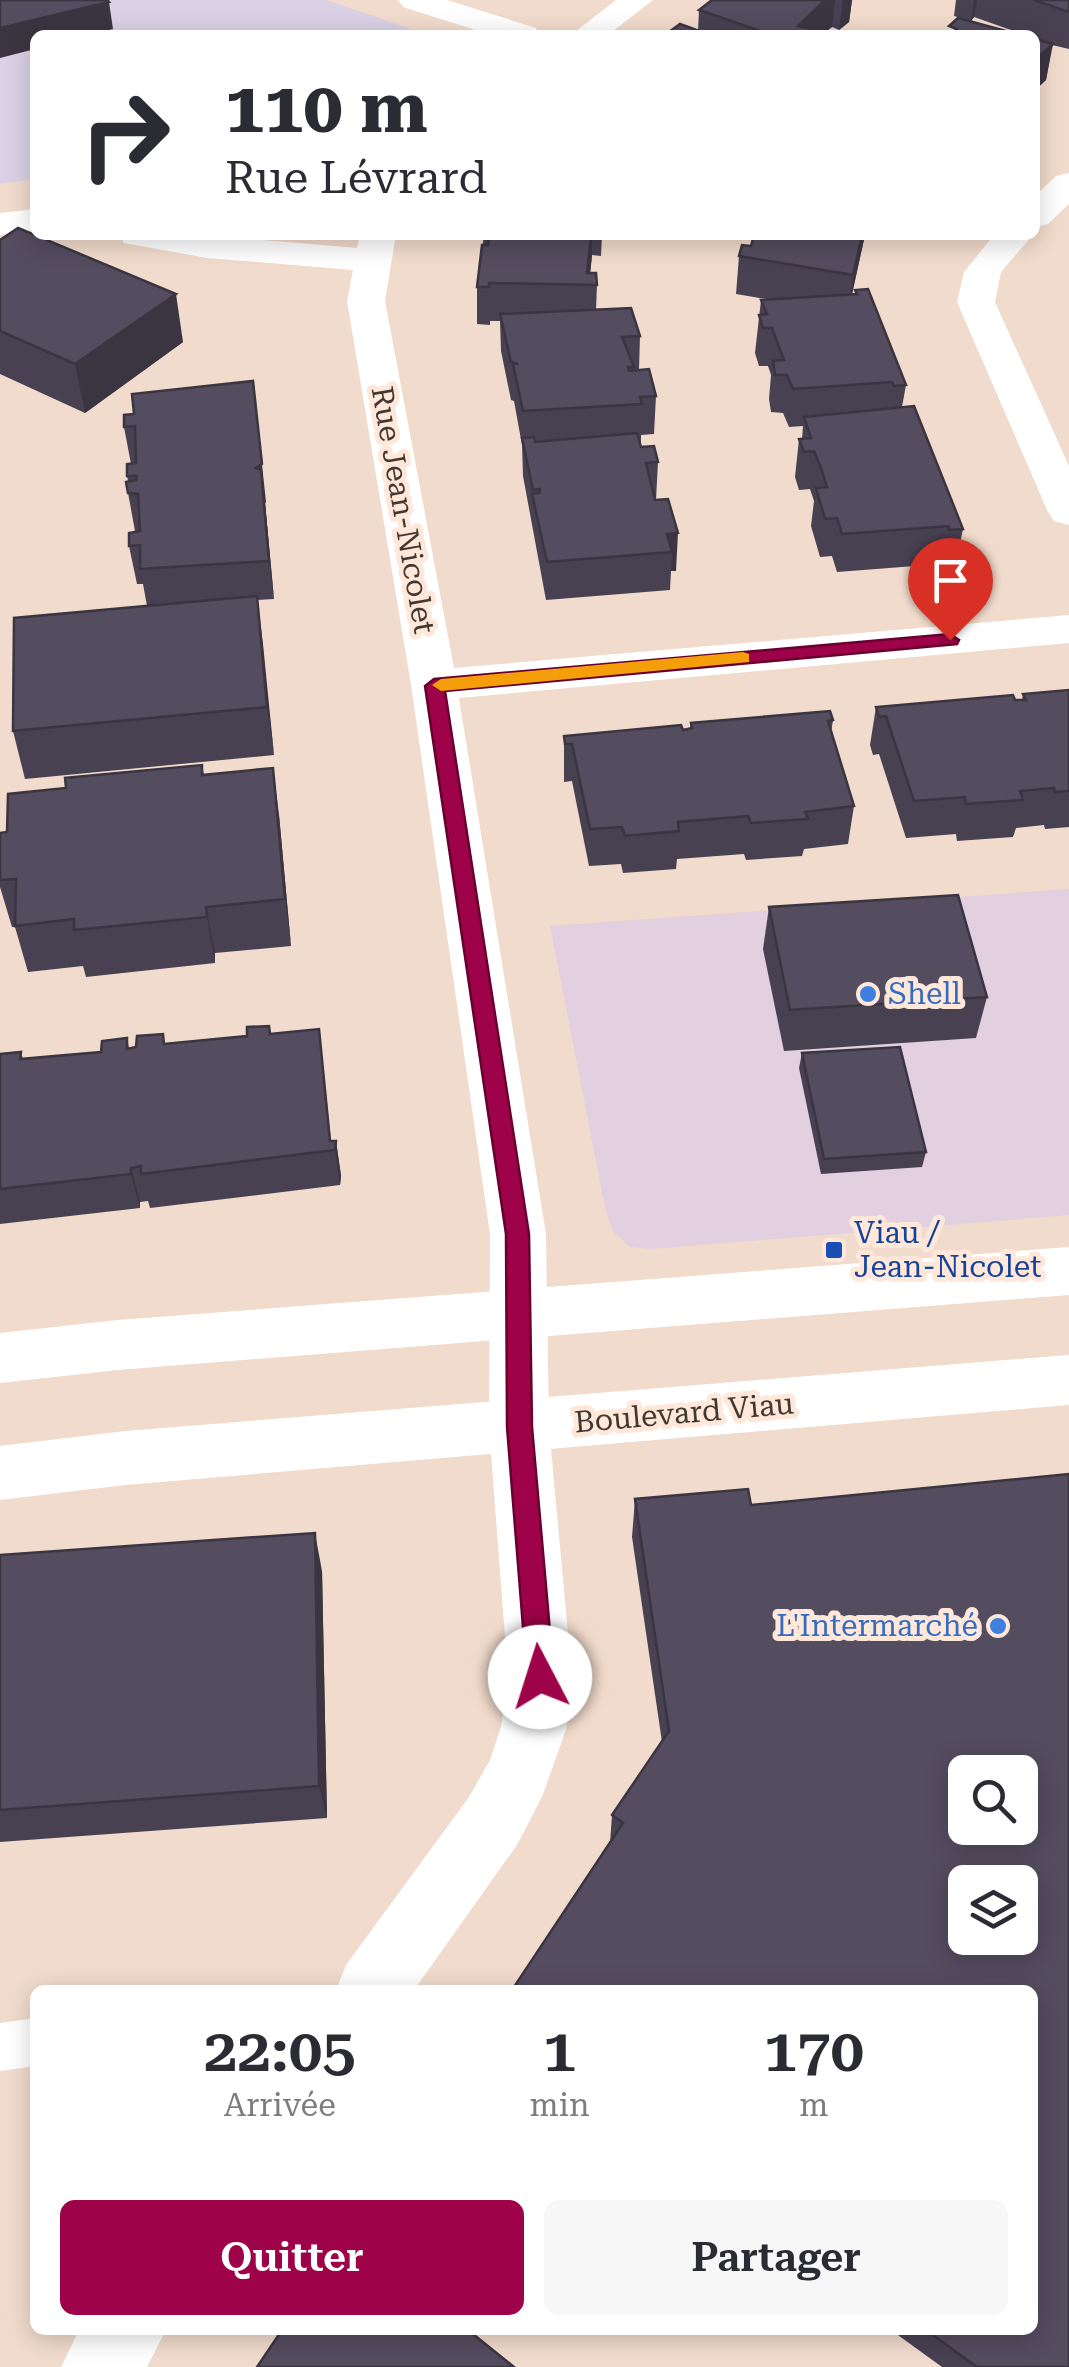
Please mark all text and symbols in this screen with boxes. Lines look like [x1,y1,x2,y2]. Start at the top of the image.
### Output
text: 110 m [225,67,428,149]
icon: right [60,70,190,200]
text: Rue Lévrard [225,151,487,204]
street label: Rue Jean-Nicolet [365,384,442,636]
pin [908,538,993,641]
icon: arrive [923,553,978,608]
place label: Shell [888,976,961,1011]
marker: Shell [857,983,879,1005]
place label: Viau / Jean-Nicolet [854,1215,1041,1284]
marker: Viau / Jean-Nicolet [823,1239,845,1261]
street label: Boulevard Viau [573,1385,795,1440]
place label: L'Intermarché [776,1608,978,1643]
marker: L'Intermarché [987,1615,1009,1637]
position arrow [488,1625,592,1729]
map controls [948,1755,1038,1955]
button: search [948,1755,1038,1845]
button: layers [948,1865,1038,1955]
text: 22:05 [204,2015,356,2086]
text: 1 [543,2015,576,2086]
text: 170 [763,2015,864,2086]
text: Arrivée [224,2086,336,2124]
text: min [530,2086,590,2124]
text: m [799,2086,828,2124]
button: Quitter [60,2200,524,2315]
button: Partager [544,2200,1008,2315]

